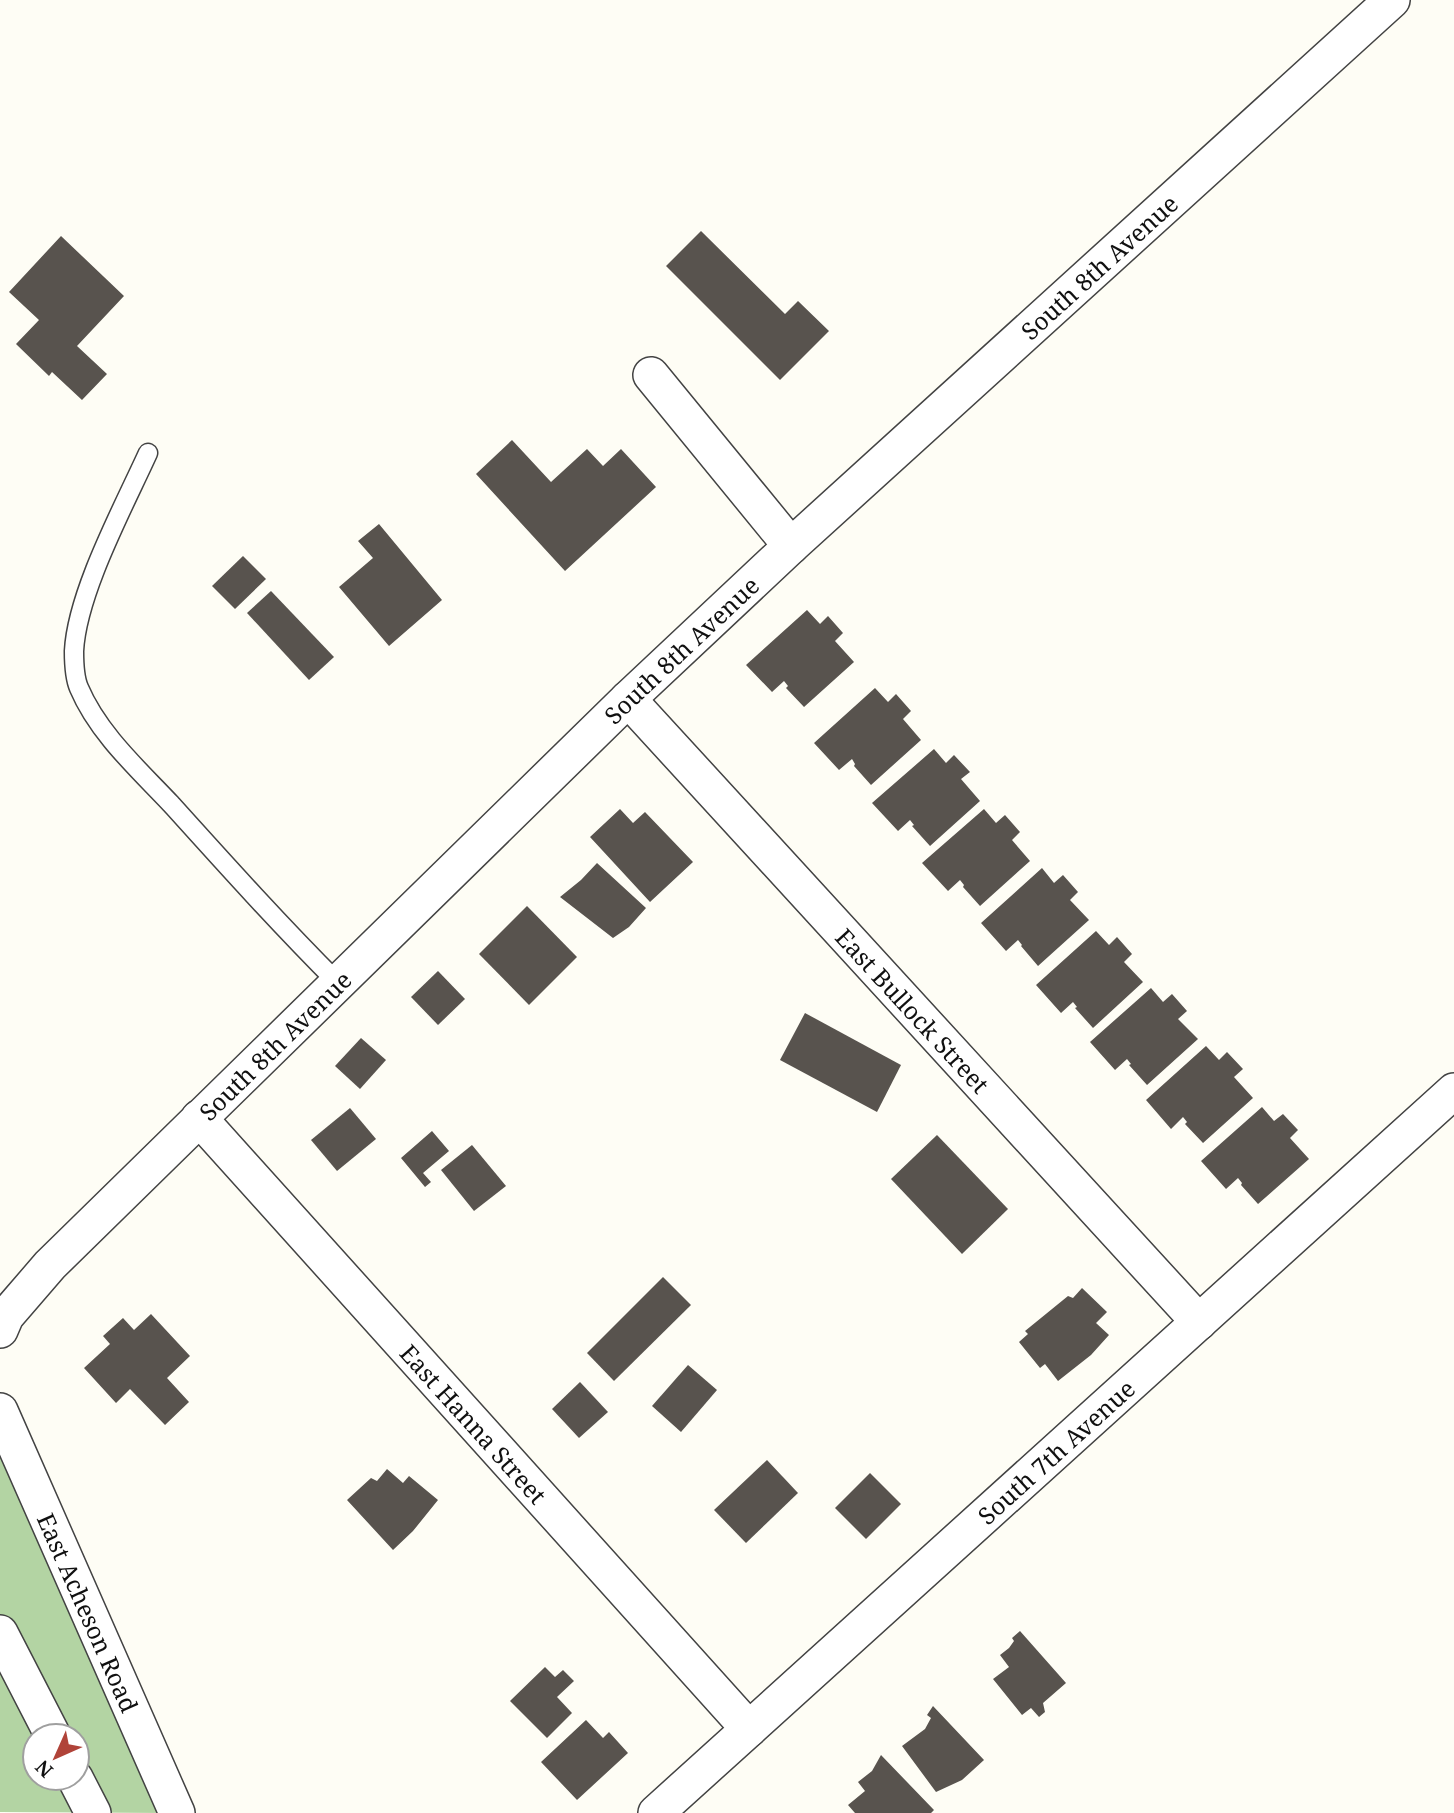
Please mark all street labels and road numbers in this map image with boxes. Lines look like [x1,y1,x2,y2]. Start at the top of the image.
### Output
street label: South 8th Avenue [1013,186,1184,346]
street label: South 8th Avenue [596,569,765,731]
street label: East Bullock Street [829,921,997,1100]
street label: South 8th Avenue [191,963,358,1127]
street label: East Hanna Street [393,1337,555,1510]
street label: South 7th Avenue [970,1372,1141,1531]
street label: East Acheson Road [30,1507,147,1717]

